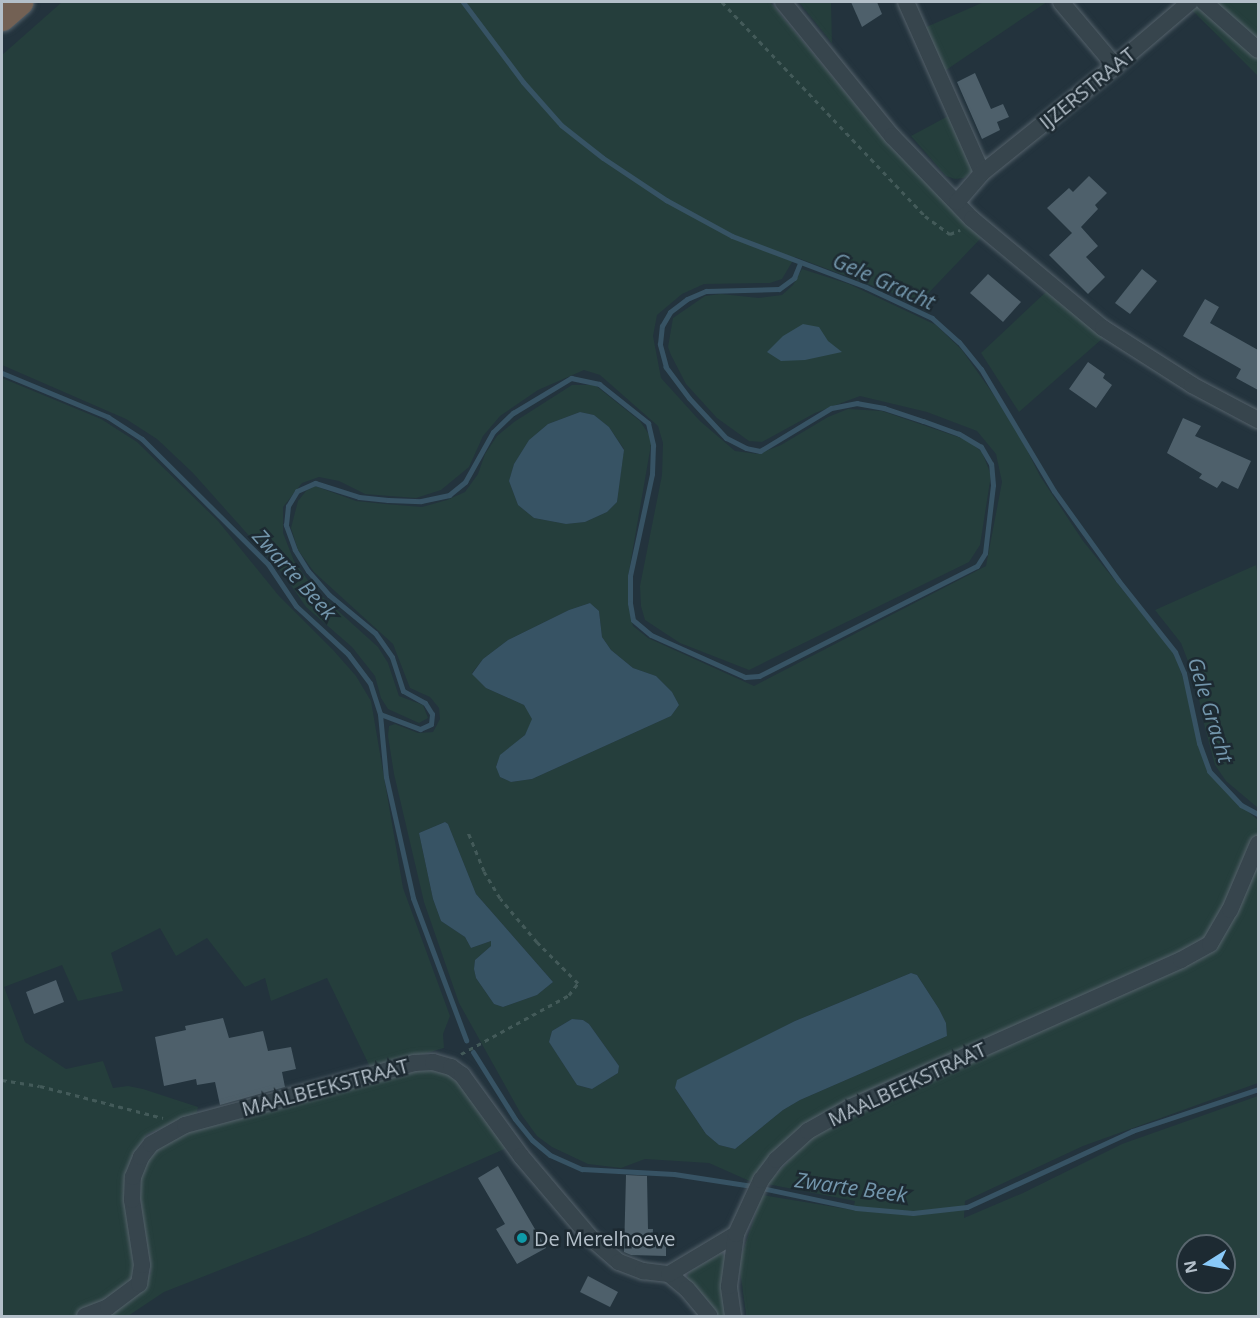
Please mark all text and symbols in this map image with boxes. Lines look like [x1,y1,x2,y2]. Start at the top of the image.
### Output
street label: IJZERSTRAAT [1034,42,1140,134]
water label: Gele Gracht [829,247,939,315]
water label: Zwarte Beek [248,524,342,624]
water label: Gele Gracht [1183,654,1239,766]
street label: MAALBEEKSTRAAT [824,1037,990,1131]
street label: MAALBEEKSTRAAT [239,1053,411,1121]
water label: Zwarte Beek [793,1167,909,1207]
place label: De Merelhoeve [534,1226,675,1250]
marker: De Merelhoeve [515,1231,529,1245]
north arrow [1176,1234,1236,1294]
text: N [1178,1259,1202,1276]

